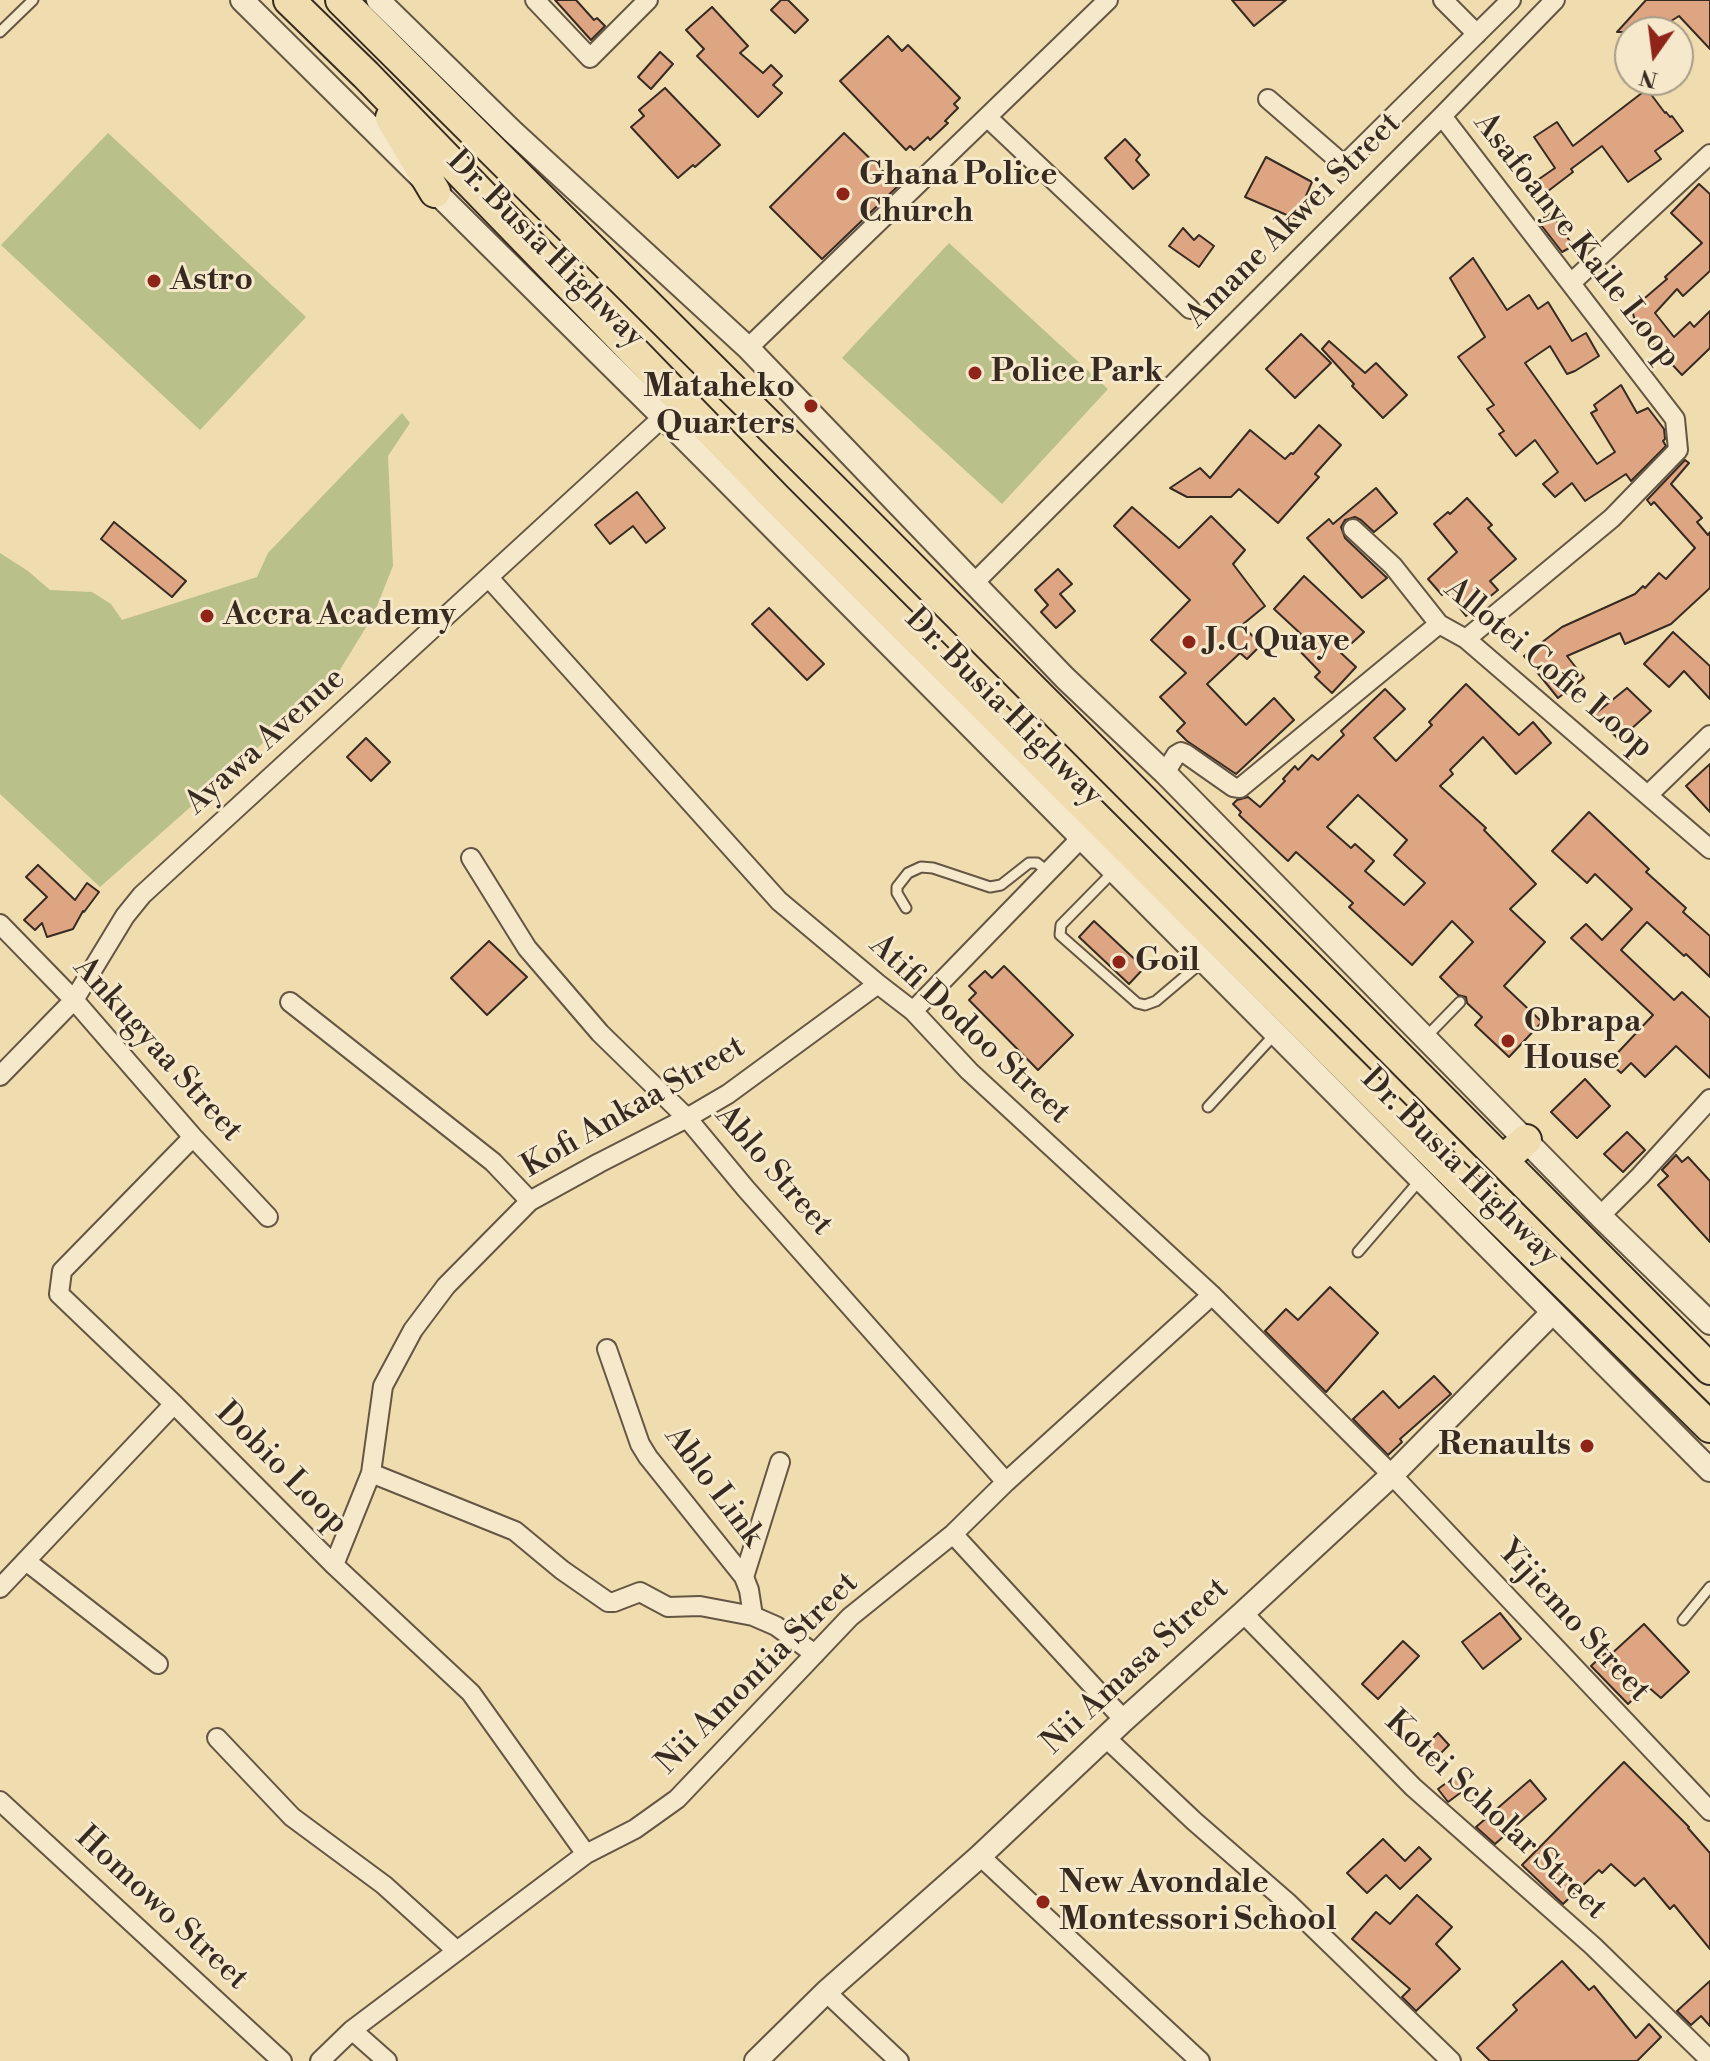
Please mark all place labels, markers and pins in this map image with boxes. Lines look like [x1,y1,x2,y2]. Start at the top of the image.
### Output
place label: Ghana Police Church [859,157,1057,232]
marker: Ghana Police Church [834,185,852,203]
place label: Astro [170,262,253,300]
marker: Astro [145,272,163,290]
place label: Police Park [991,354,1164,392]
marker: Police Park [966,364,984,382]
place label: Mataheko Quarters [643,369,795,444]
marker: Mataheko Quarters [802,397,820,415]
place label: Accra Academy [223,597,456,635]
marker: Accra Academy [198,607,216,625]
place label: J.C Quaye [1205,623,1350,661]
marker: J.C Quaye [1180,633,1198,651]
place label: Goil [1135,943,1200,981]
marker: Goil [1110,953,1128,971]
place label: Obrapa House [1524,1004,1641,1079]
marker: Obrapa House [1499,1032,1517,1050]
place label: Renaults [1438,1427,1571,1465]
marker: Renaults [1578,1437,1596,1455]
place label: New Avondale Montessori School [1059,1865,1337,1940]
marker: New Avondale Montessori School [1034,1893,1052,1911]

